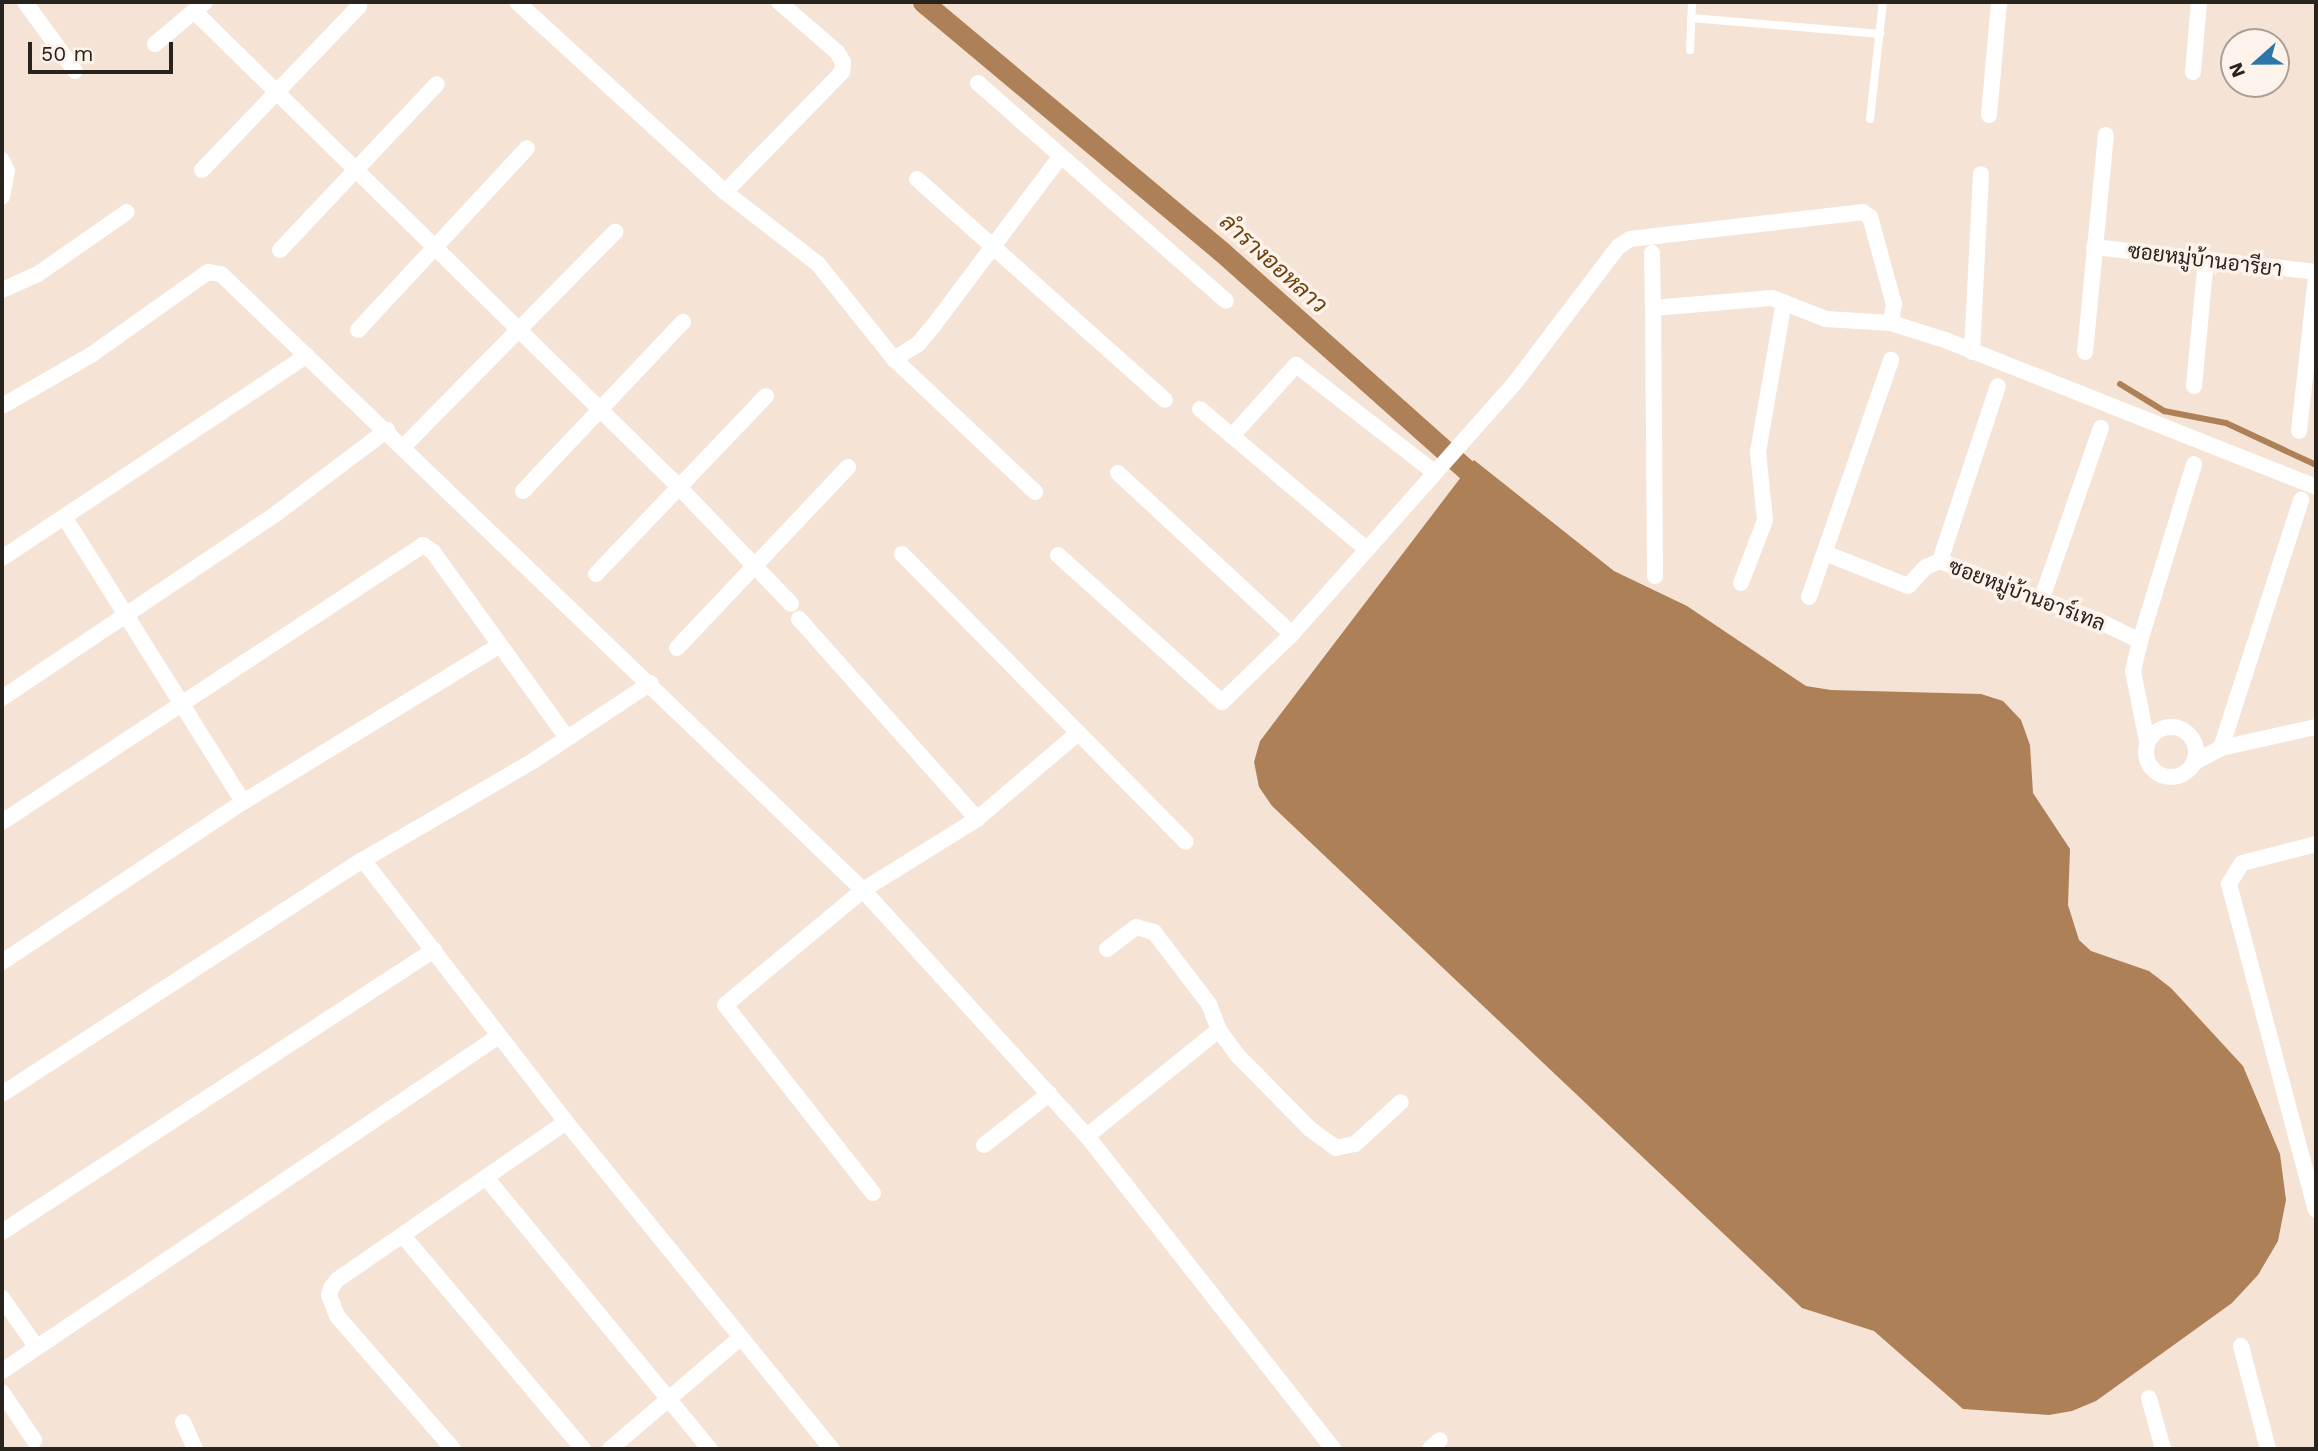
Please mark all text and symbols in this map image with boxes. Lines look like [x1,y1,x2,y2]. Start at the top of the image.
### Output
scale bar [32,28,177,72]
north arrow [2220,28,2290,98]
text: 50 m [41,41,93,66]
text: N [2224,59,2250,81]
water label: ลำรางออหลาว [1214,209,1332,319]
street label: ซอยหมู่บ้านอารียา [2126,238,2284,282]
street label: ซอยหมู่บ้านอาร์เทล [1945,554,2109,636]

